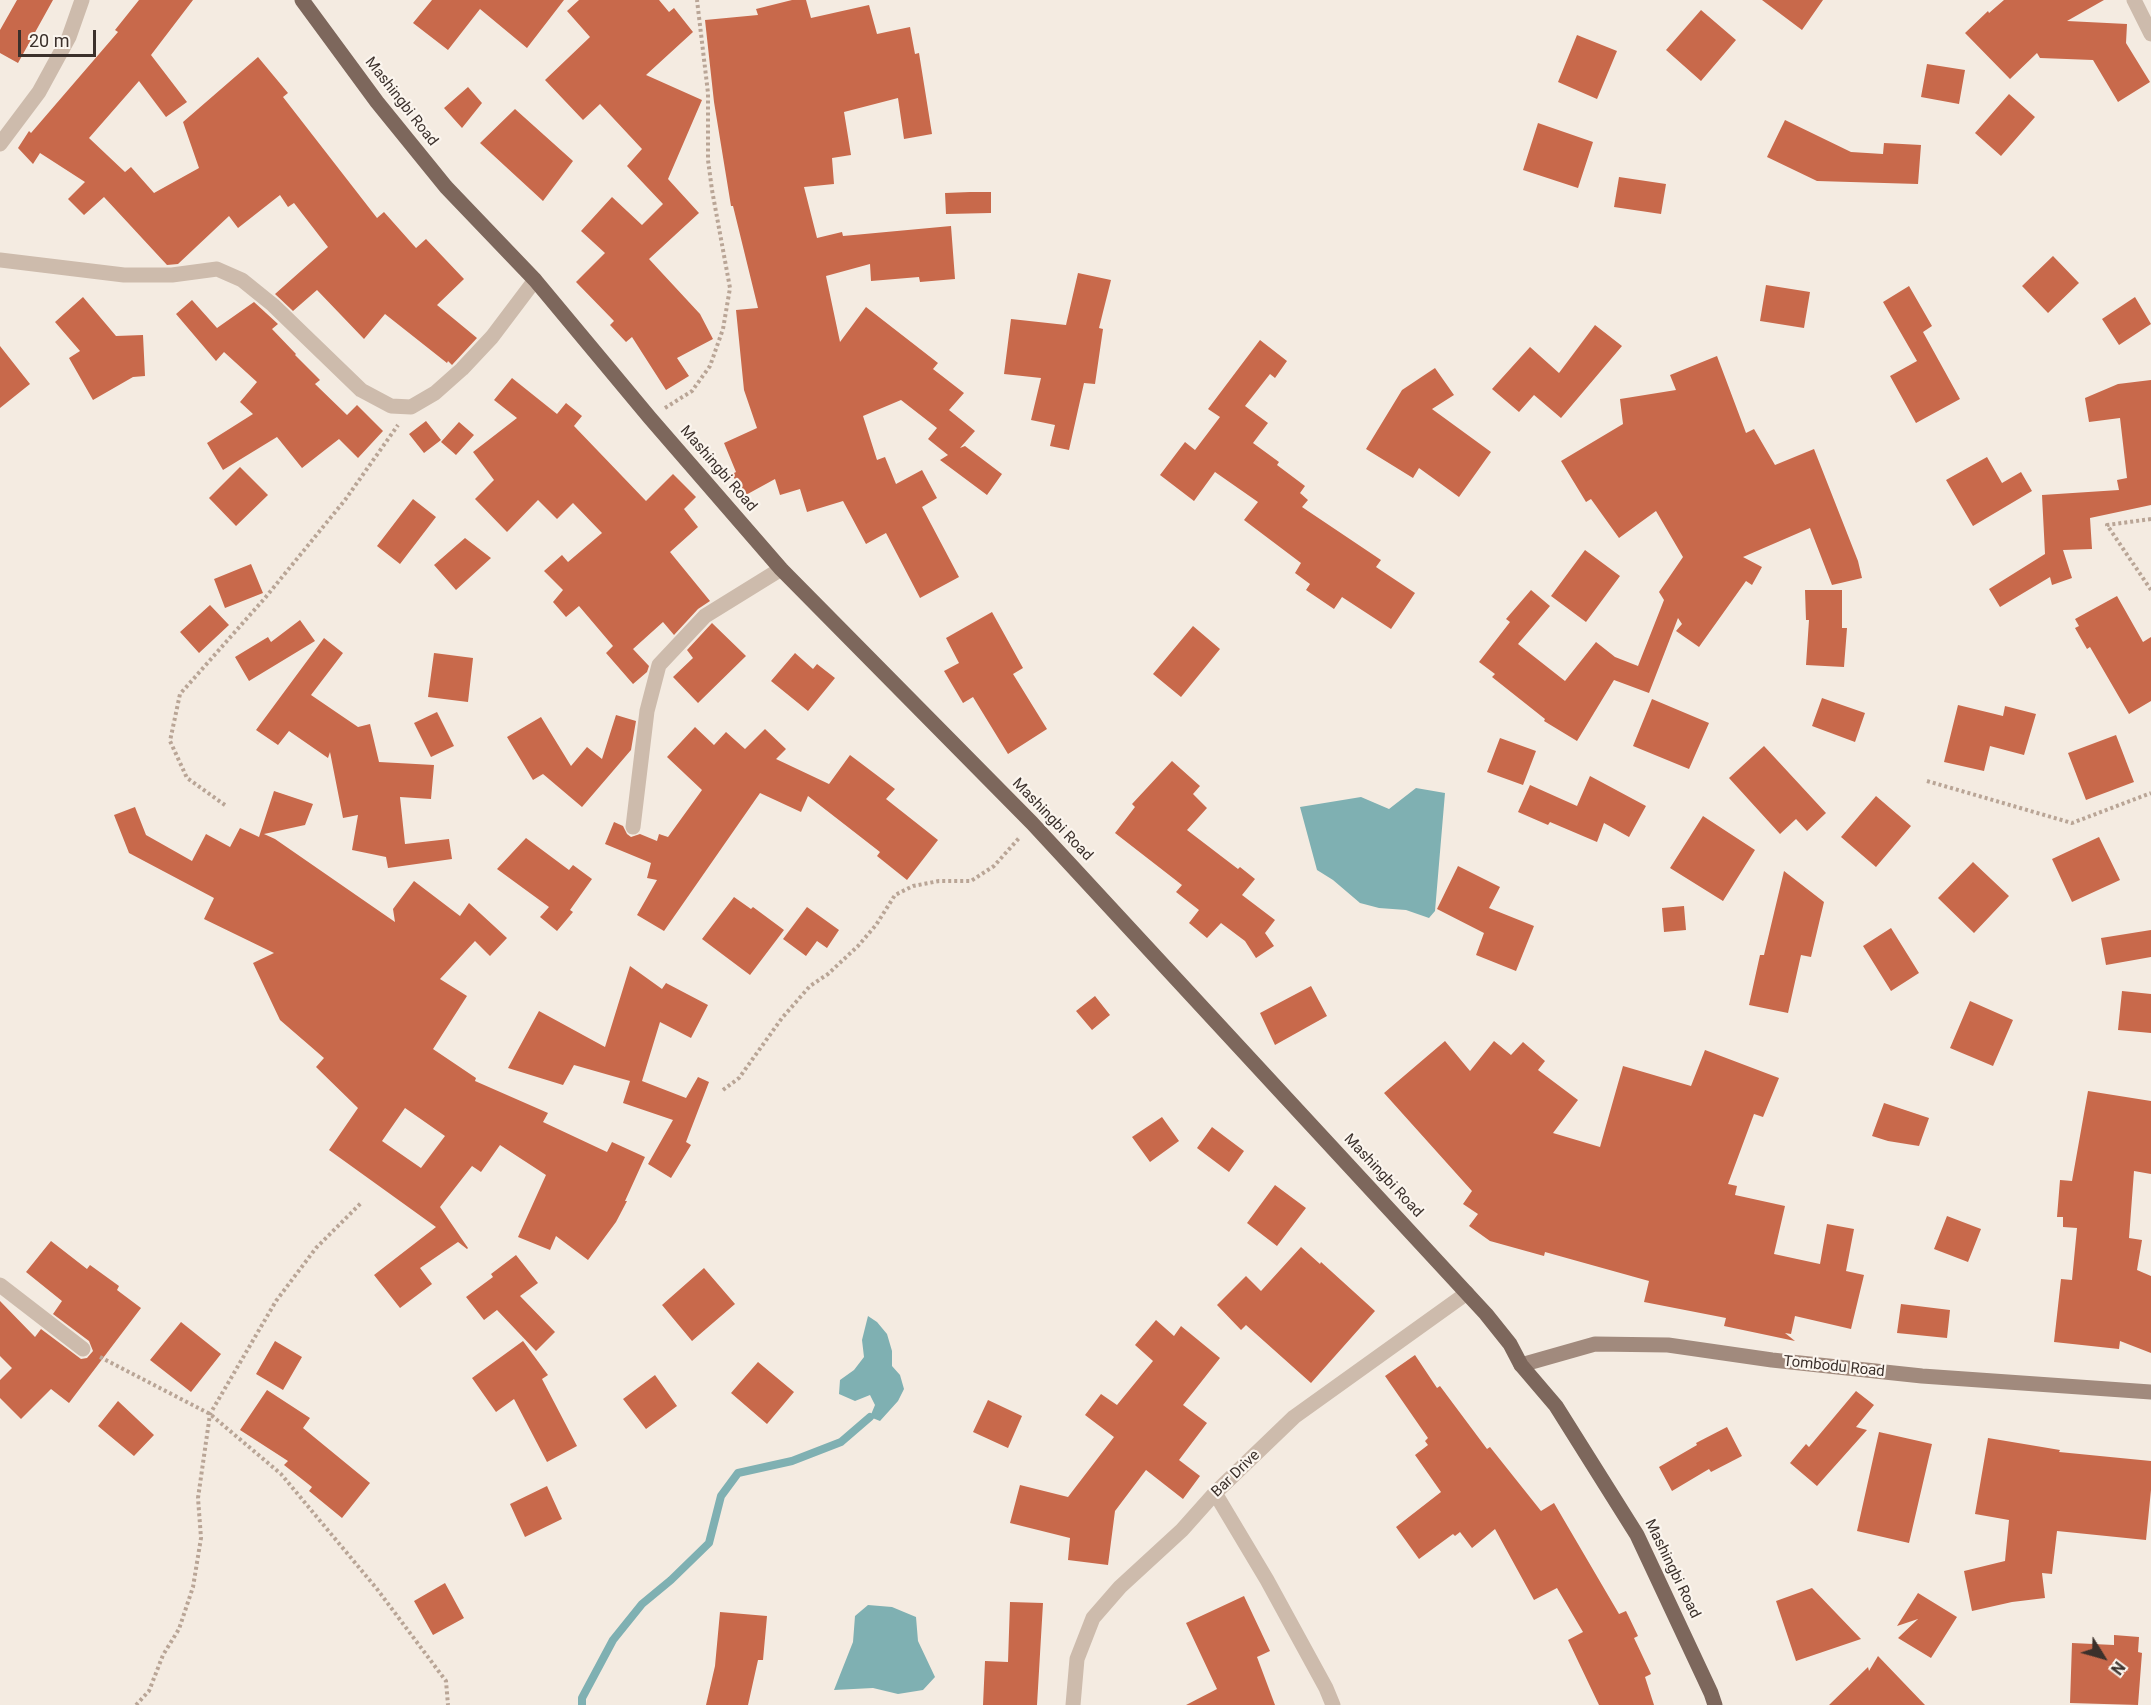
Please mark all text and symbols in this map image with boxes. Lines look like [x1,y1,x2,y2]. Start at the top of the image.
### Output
scale bar [21,18,99,56]
text: 20 m [29,30,69,51]
street label: Mashingbi Road [361,54,441,150]
street label: Mashingbi Road [676,422,760,516]
street label: Mashingbi Road [1008,775,1096,865]
street label: Mashingbi Road [1340,1130,1426,1222]
street label: Tombodu Road [1782,1353,1886,1381]
street label: Bar Drive [1208,1447,1264,1501]
street label: Mashingbi Road [1640,1517,1704,1621]
north arrow [2073,1627,2133,1687]
text: N [2107,1658,2129,1678]

